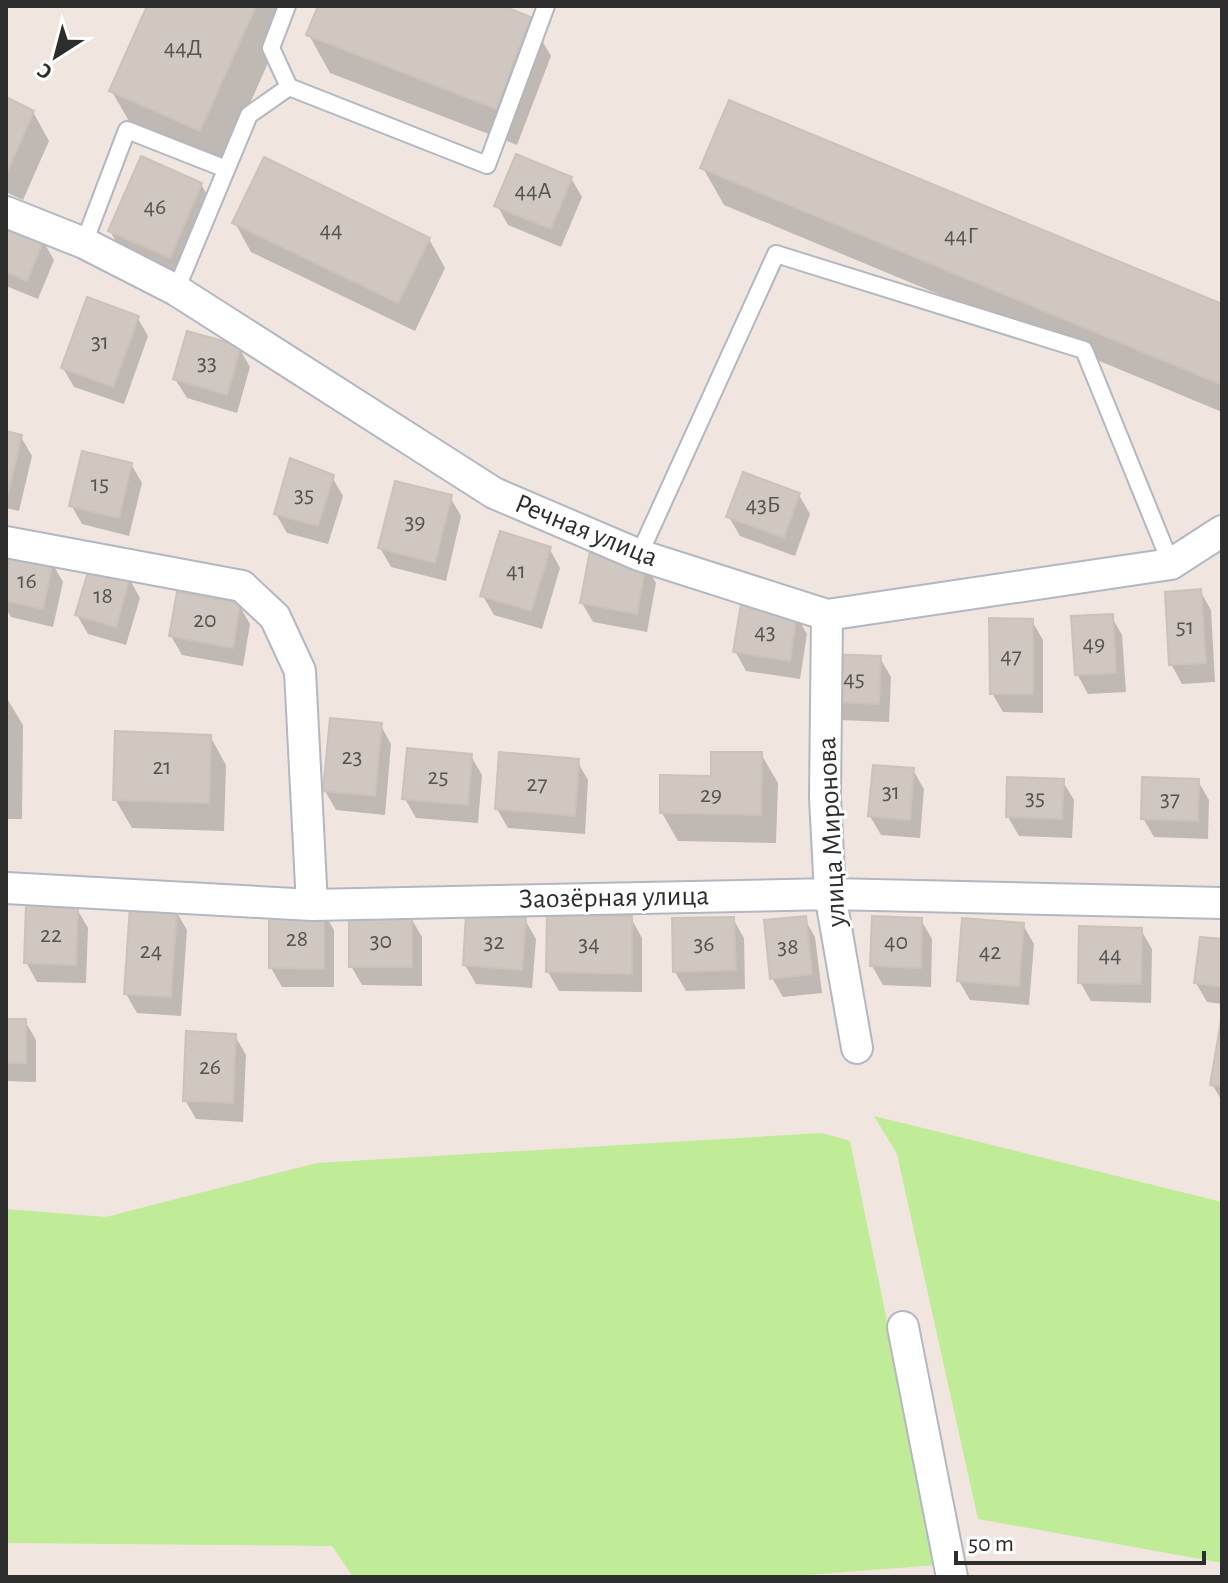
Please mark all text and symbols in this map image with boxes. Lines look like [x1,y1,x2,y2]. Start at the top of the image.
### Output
north arrow [16,16,96,96]
house number: 44Д [164,36,202,60]
text: С [33,59,56,84]
house number: 44А [514,179,552,203]
house number: 46 [144,195,166,219]
house number: 44 [319,218,343,242]
house number: 44Г [944,224,978,248]
house number: 31 [91,330,109,354]
house number: 33 [197,351,217,375]
house number: 15 [91,472,109,496]
house number: 35 [294,483,314,507]
street label: Речная улица [511,490,662,572]
house number: 43Б [745,493,781,517]
house number: 39 [404,510,426,534]
house number: 41 [506,559,526,583]
house number: 16 [17,569,37,593]
house number: 18 [93,584,113,608]
house number: 20 [193,608,217,632]
house number: 51 [1176,615,1194,639]
house number: 43 [754,620,776,644]
house number: 49 [1083,632,1105,656]
house number: 47 [1000,644,1022,668]
house number: 45 [843,667,865,691]
street label: улица Миронова [813,736,851,929]
house number: 23 [342,745,362,769]
house number: 21 [152,755,172,779]
house number: 25 [428,765,448,789]
house number: 27 [527,772,547,796]
house number: 31 [882,780,900,804]
house number: 29 [700,783,722,807]
house number: 35 [1025,786,1045,810]
house number: 37 [1160,787,1180,811]
street label: Заозёрная улица [519,882,710,914]
house number: 22 [40,923,62,947]
house number: 28 [286,927,308,951]
house number: 30 [370,929,392,953]
house number: 32 [484,930,504,954]
house number: 40 [884,930,908,954]
house number: 34 [578,932,600,956]
house number: 36 [693,932,715,956]
house number: 38 [777,935,799,959]
house number: 24 [140,939,162,963]
house number: 42 [979,940,1001,964]
house number: 44 [1098,943,1122,967]
house number: 26 [199,1055,221,1079]
scale bar [956,1515,1204,1565]
text: 50 m [968,1532,1014,1556]

